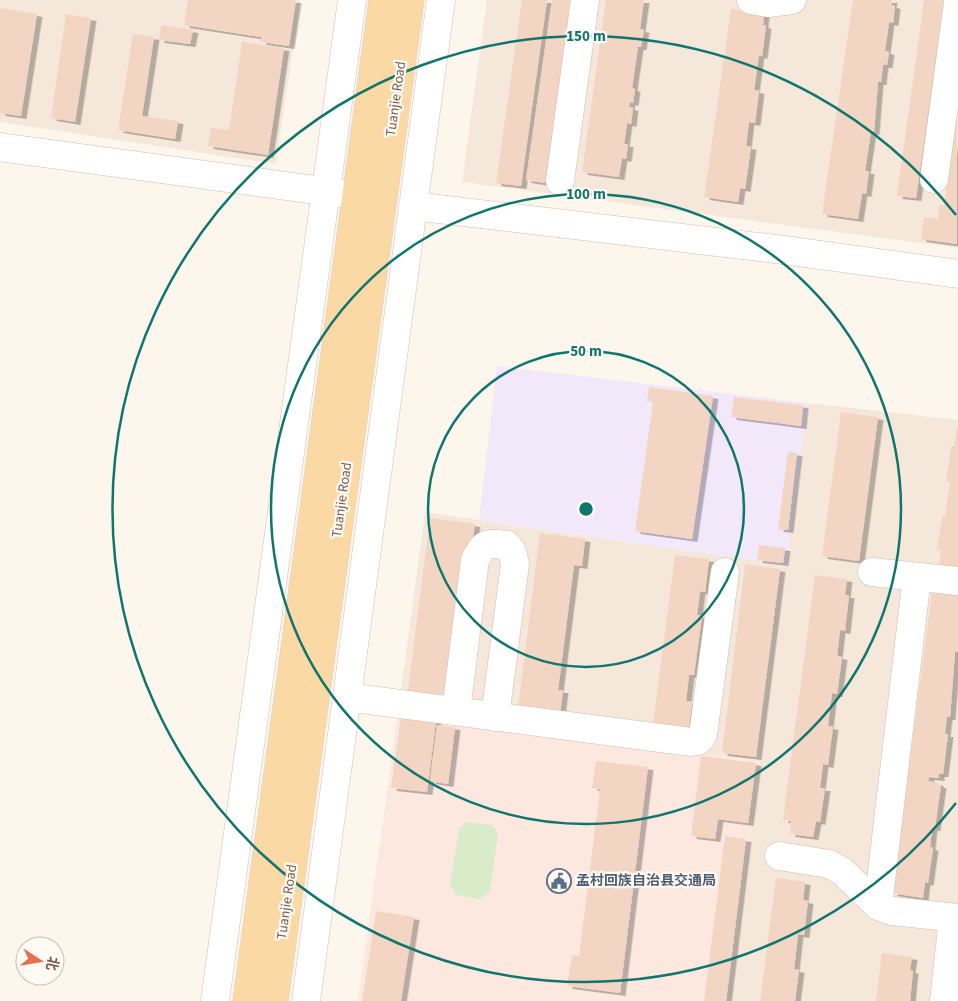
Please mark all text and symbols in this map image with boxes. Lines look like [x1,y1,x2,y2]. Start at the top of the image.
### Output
text: 150 m [566,26,606,47]
street label: Tuanjie Road [381,60,411,138]
text: 100 m [566,184,606,205]
text: 50 m [570,341,602,362]
street label: Tuanjie Road [327,461,357,539]
centre of rings [577,500,595,518]
street label: Tuanjie Road [272,863,302,941]
public building icon: 孟村回族自治县交通局 [546,868,572,894]
place label: 孟村回族自治县交通局 [576,871,716,891]
north arrow [15,936,65,986]
text: 北 [41,955,63,972]

